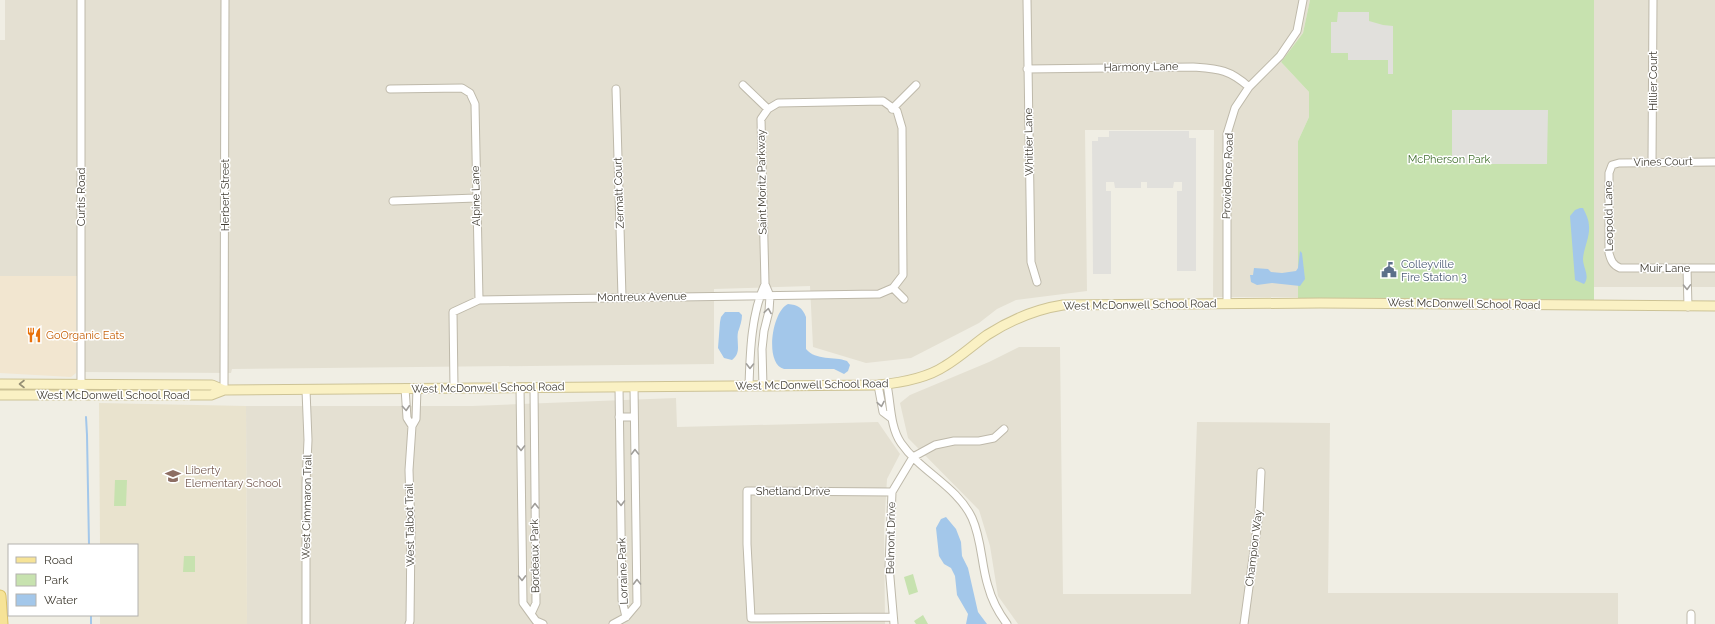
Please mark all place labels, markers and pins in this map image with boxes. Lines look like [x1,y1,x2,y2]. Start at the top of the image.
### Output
place label: Colleyville Fire Station 3 [1401,258,1467,284]
public building icon: Colleyville Fire Station 3 [1380,261,1398,279]
restaurant icon: GoOrganic Eats [25,326,43,344]
place label: GoOrganic Eats [46,329,124,342]
place label: Liberty Elementary School [185,464,281,490]
school or university icon: Liberty Elementary School [164,467,182,485]

